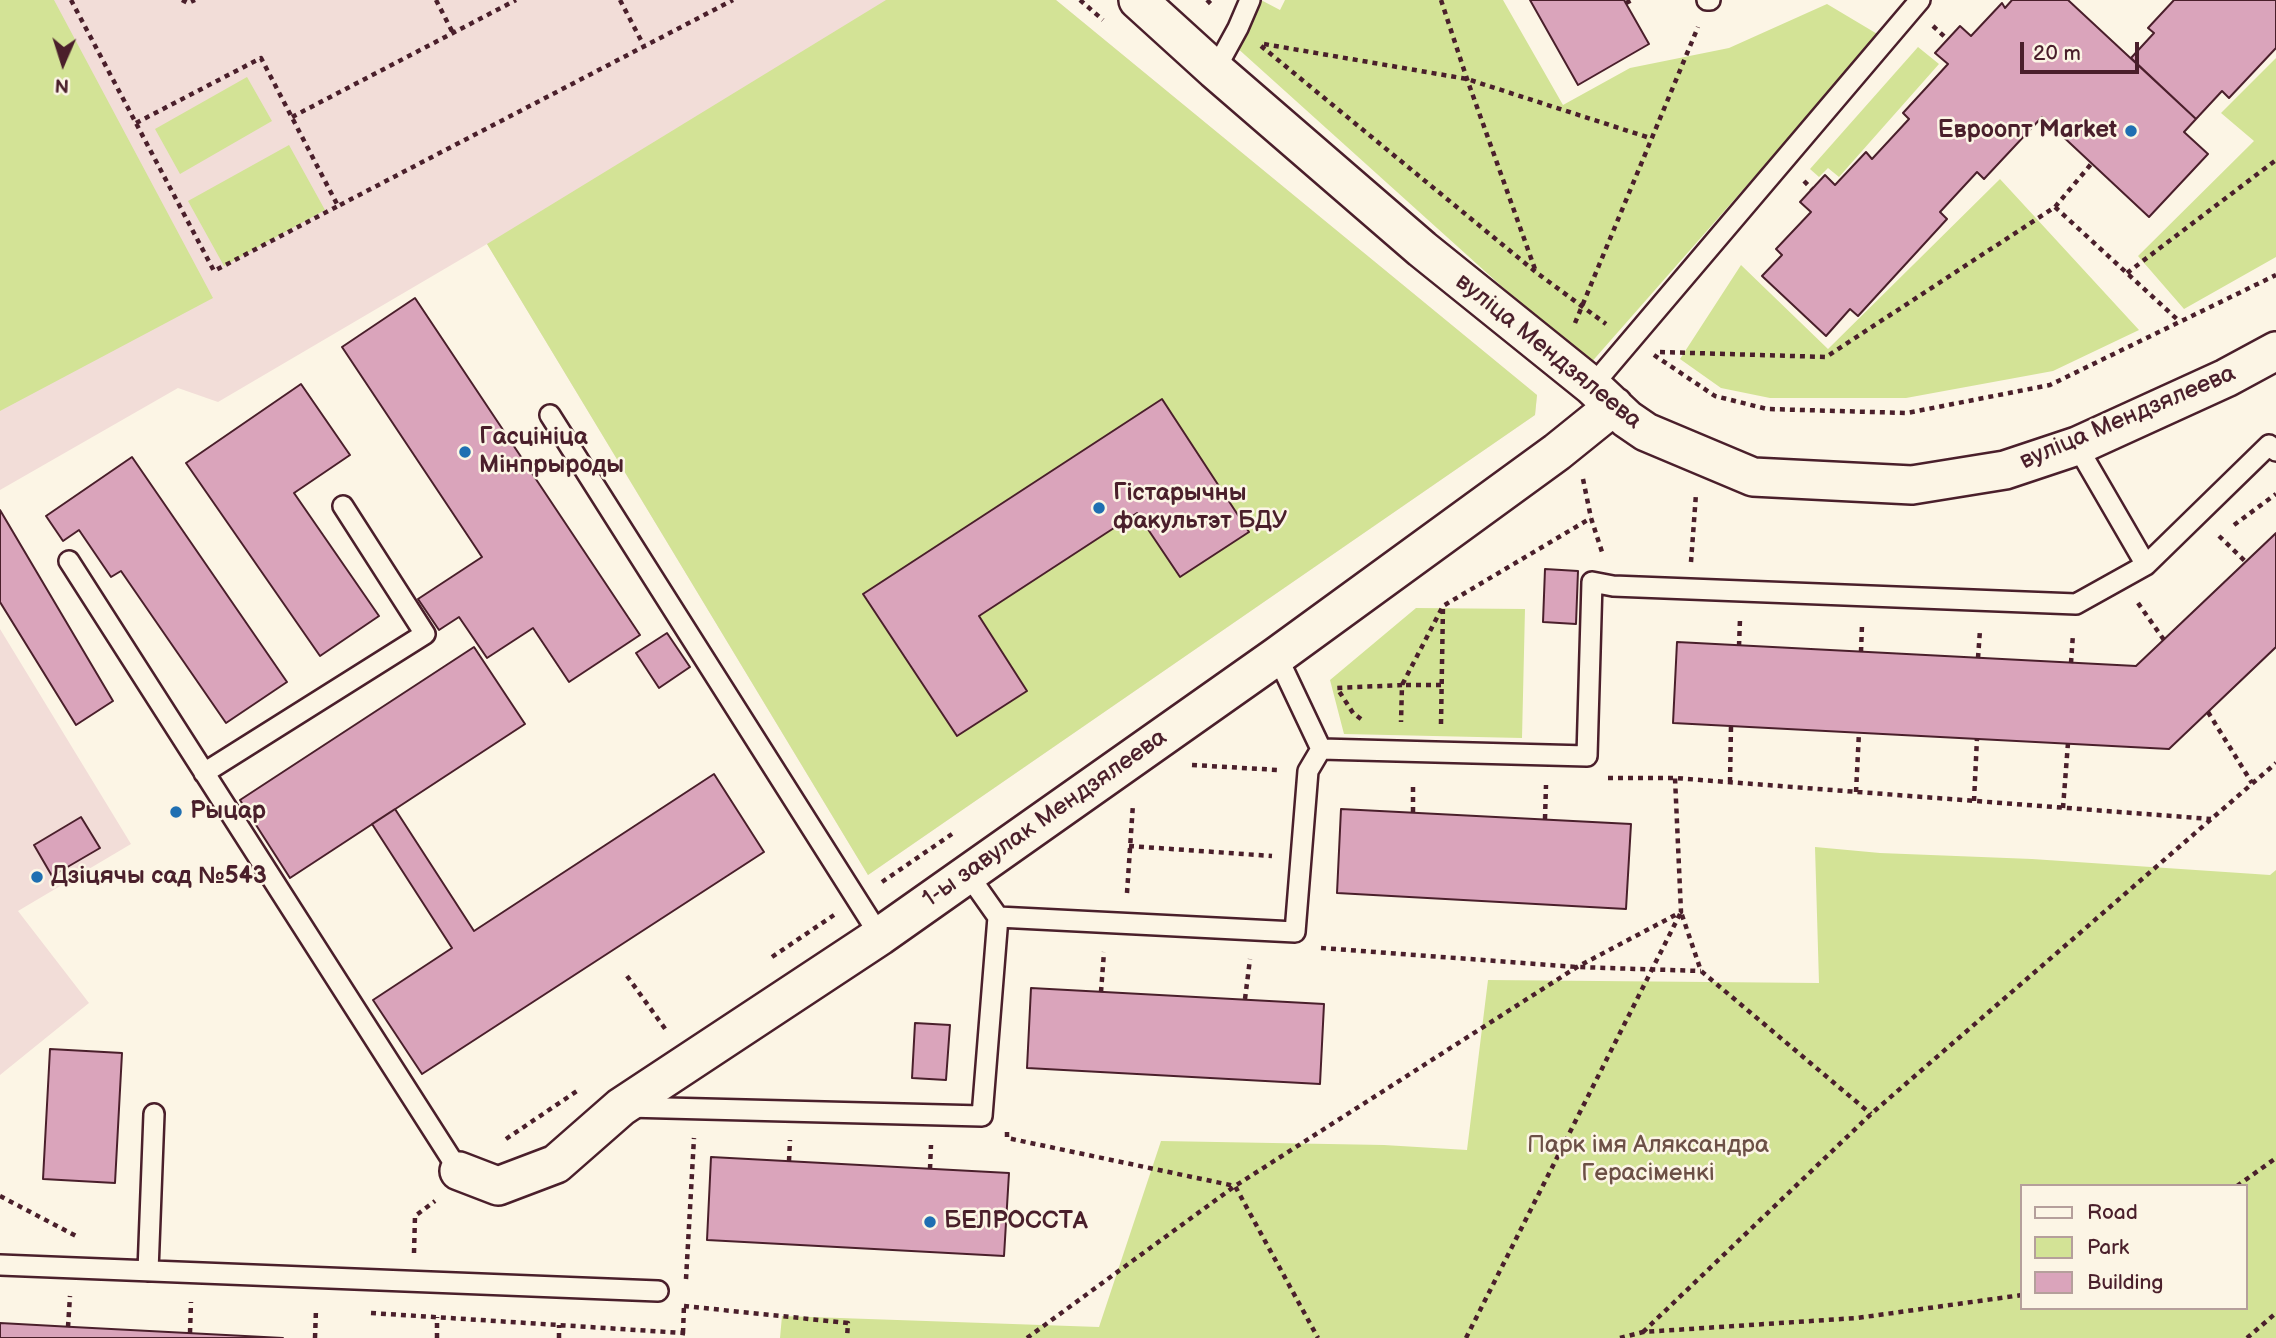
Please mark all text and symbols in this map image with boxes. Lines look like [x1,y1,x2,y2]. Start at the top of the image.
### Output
north arrow [28,28,98,98]
scale bar [2024,28,2143,72]
text: 20 m [2033,41,2081,66]
text: N [54,73,70,96]
place label: Евроопт Market [1938,117,2117,145]
marker: Евроопт Market [2123,123,2139,139]
street label: вуліца Мендзялеева [1449,268,1647,436]
street label: вуліца Мендзялеева [2016,360,2240,476]
place label: Гасцініца Мінпрыроды [479,424,624,480]
marker: Гасцініца Мінпрыроды [457,444,473,460]
place label: Гістарычны факультэт БДУ [1113,480,1287,536]
marker: Гістарычны факультэт БДУ [1091,500,1107,516]
street label: 1-ы завулак Мендзялеева [917,724,1173,914]
place label: Рыцар [190,798,266,826]
marker: Рыцар [168,804,184,820]
place label: Дзіцячы сад №543 [51,863,267,891]
marker: Дзіцячы сад №543 [29,869,45,885]
park label: Парк імя Аляксандра Герасіменкі [1527,1132,1769,1188]
legend [2021,1184,2248,1310]
text: Road [2087,1200,2138,1225]
place label: БЕЛРОССТА [944,1208,1088,1236]
marker: БЕЛРОССТА [922,1214,938,1230]
text: Park [2087,1235,2129,1260]
text: Building [2087,1270,2163,1295]

